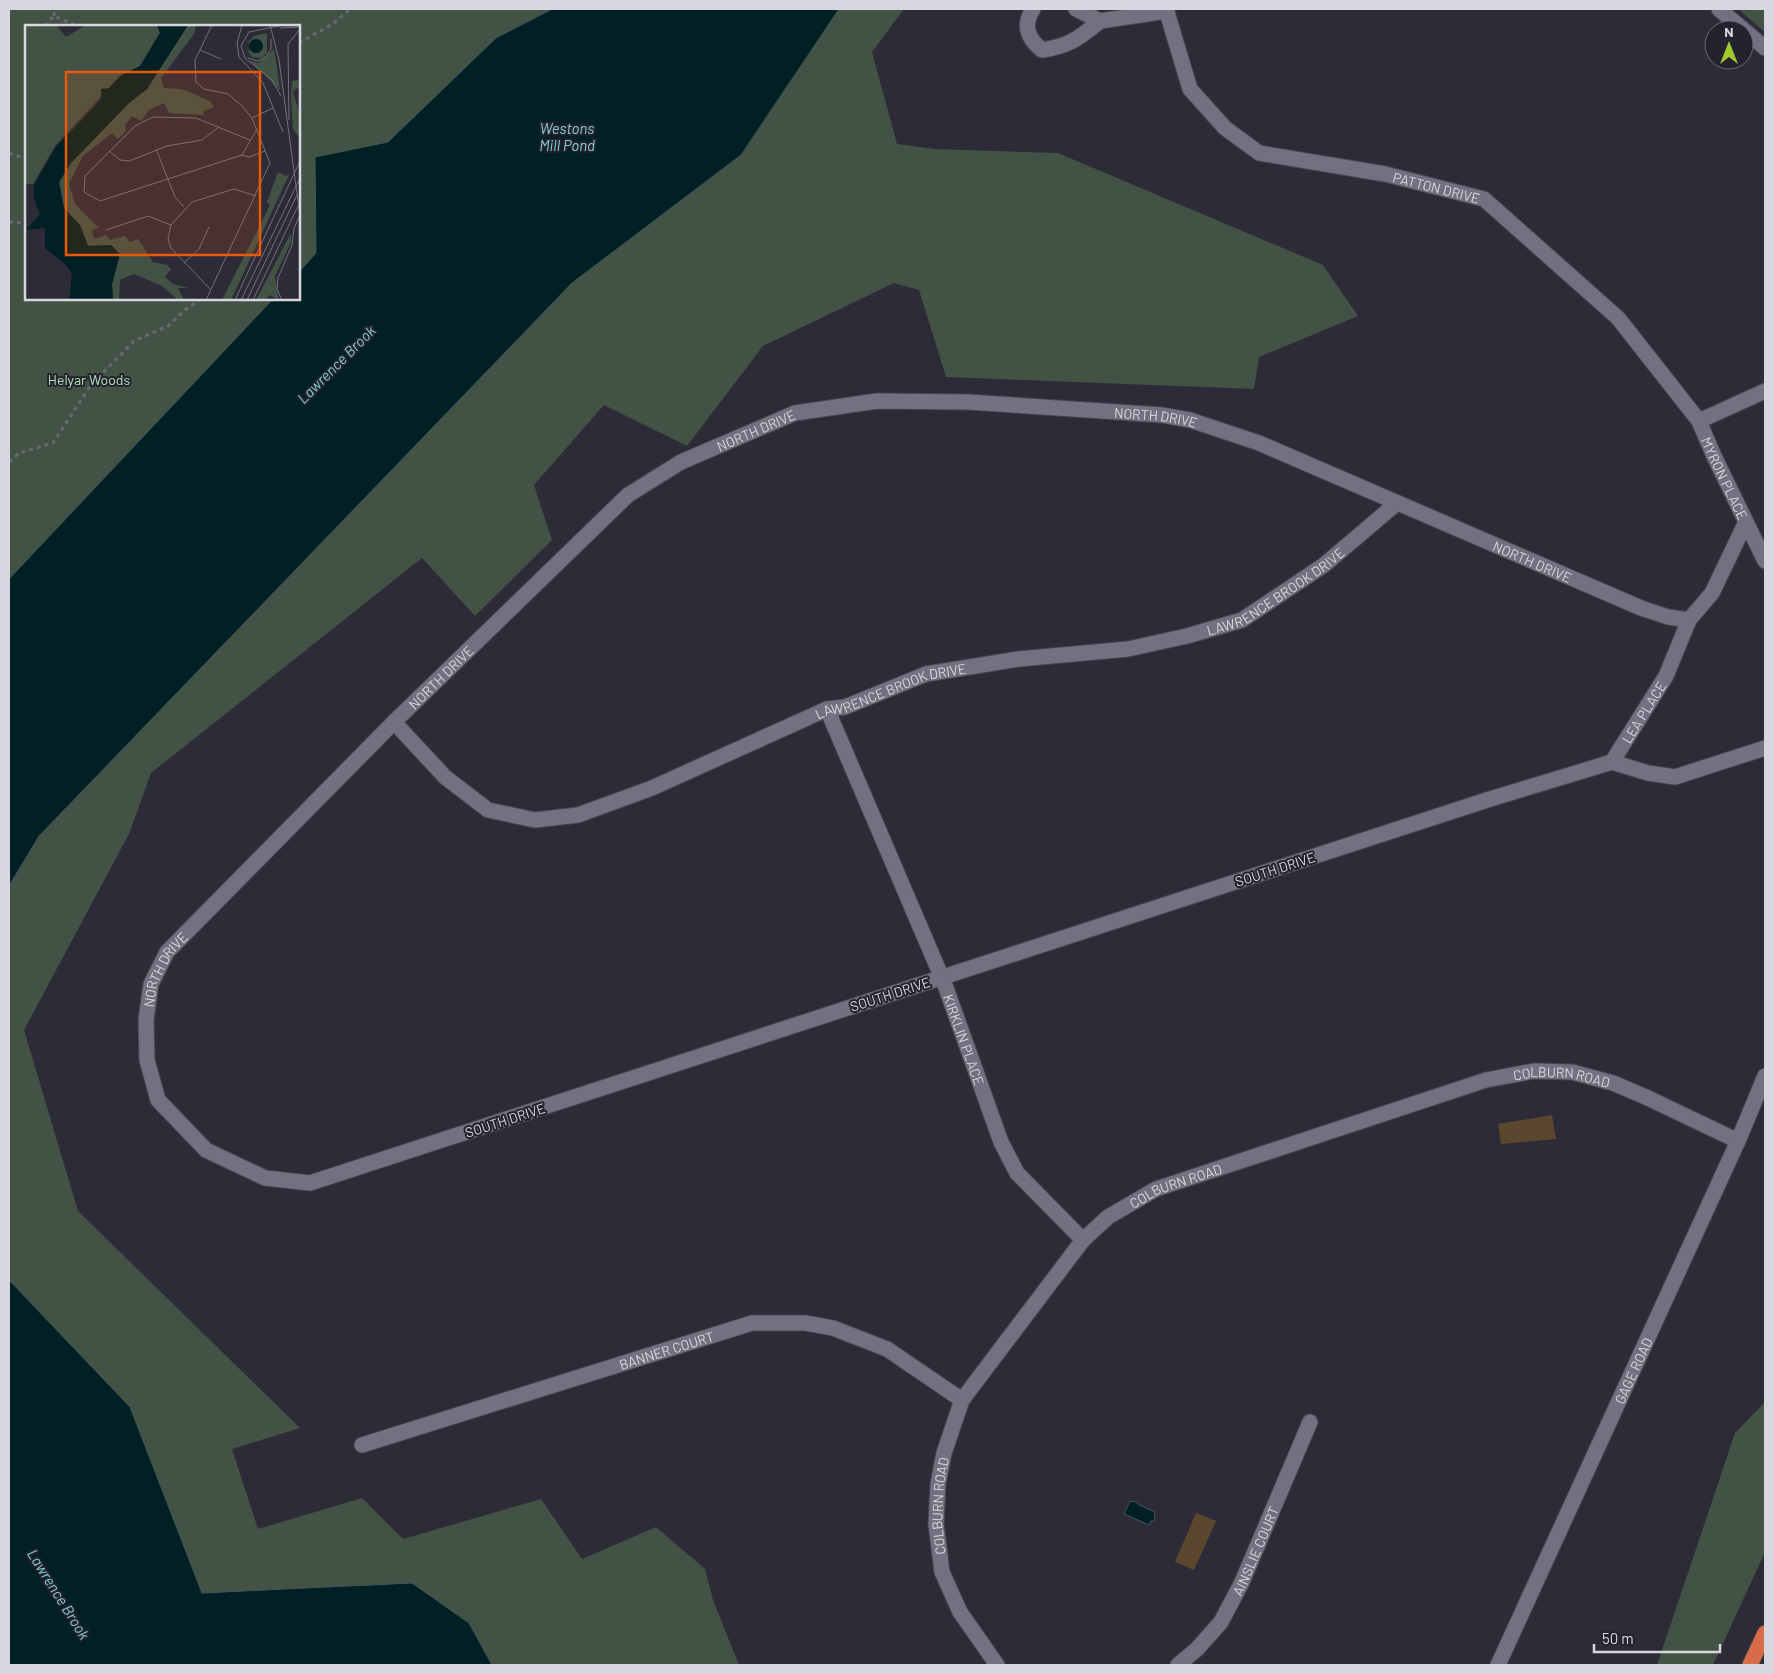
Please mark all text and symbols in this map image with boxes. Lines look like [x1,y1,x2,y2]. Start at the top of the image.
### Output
north arrow [1704,20,1754,70]
text: N [1724,23,1734,40]
inset map [25,25,300,300]
water label: Westons Mill Pond [539,119,595,154]
street label: PATTON DRIVE [1391,168,1482,206]
water label: Lawrence Brook [293,321,379,407]
park label: Helyar Woods [48,371,130,388]
street label: NORTH DRIVE [1114,403,1200,430]
street label: NORTH DRIVE [714,405,798,454]
street label: MYRON PLACE [1698,434,1752,522]
street label: NORTH DRIVE [1491,537,1574,586]
street label: LAWRENCE BROOK DRIVE [1205,543,1347,638]
street label: NORTH DRIVE [405,641,477,712]
street label: LAWRENCE BROOK DRIVE [812,659,967,722]
street label: LEA PLACE [1618,678,1669,746]
street label: SOUTH DRIVE [1233,848,1317,890]
street label: NORTH DRIVE [139,928,191,1008]
street label: SOUTH DRIVE [848,973,932,1015]
street label: KIRKLIN PLACE [940,992,988,1087]
street label: COLBURN ROAD [1512,1062,1612,1090]
street label: SOUTH DRIVE [463,1099,547,1141]
street label: COLBURN ROAD [1126,1159,1224,1211]
street label: BANNER COURT [617,1327,716,1373]
street label: GAGE ROAD [1610,1334,1655,1406]
street label: COLBURN ROAD [927,1456,952,1556]
street label: AINSLIE COURT [1228,1504,1282,1598]
water label: Lawrence Brook [24,1546,94,1643]
scale bar [1594,1622,1720,1654]
text: 50 m [1602,1629,1634,1647]

